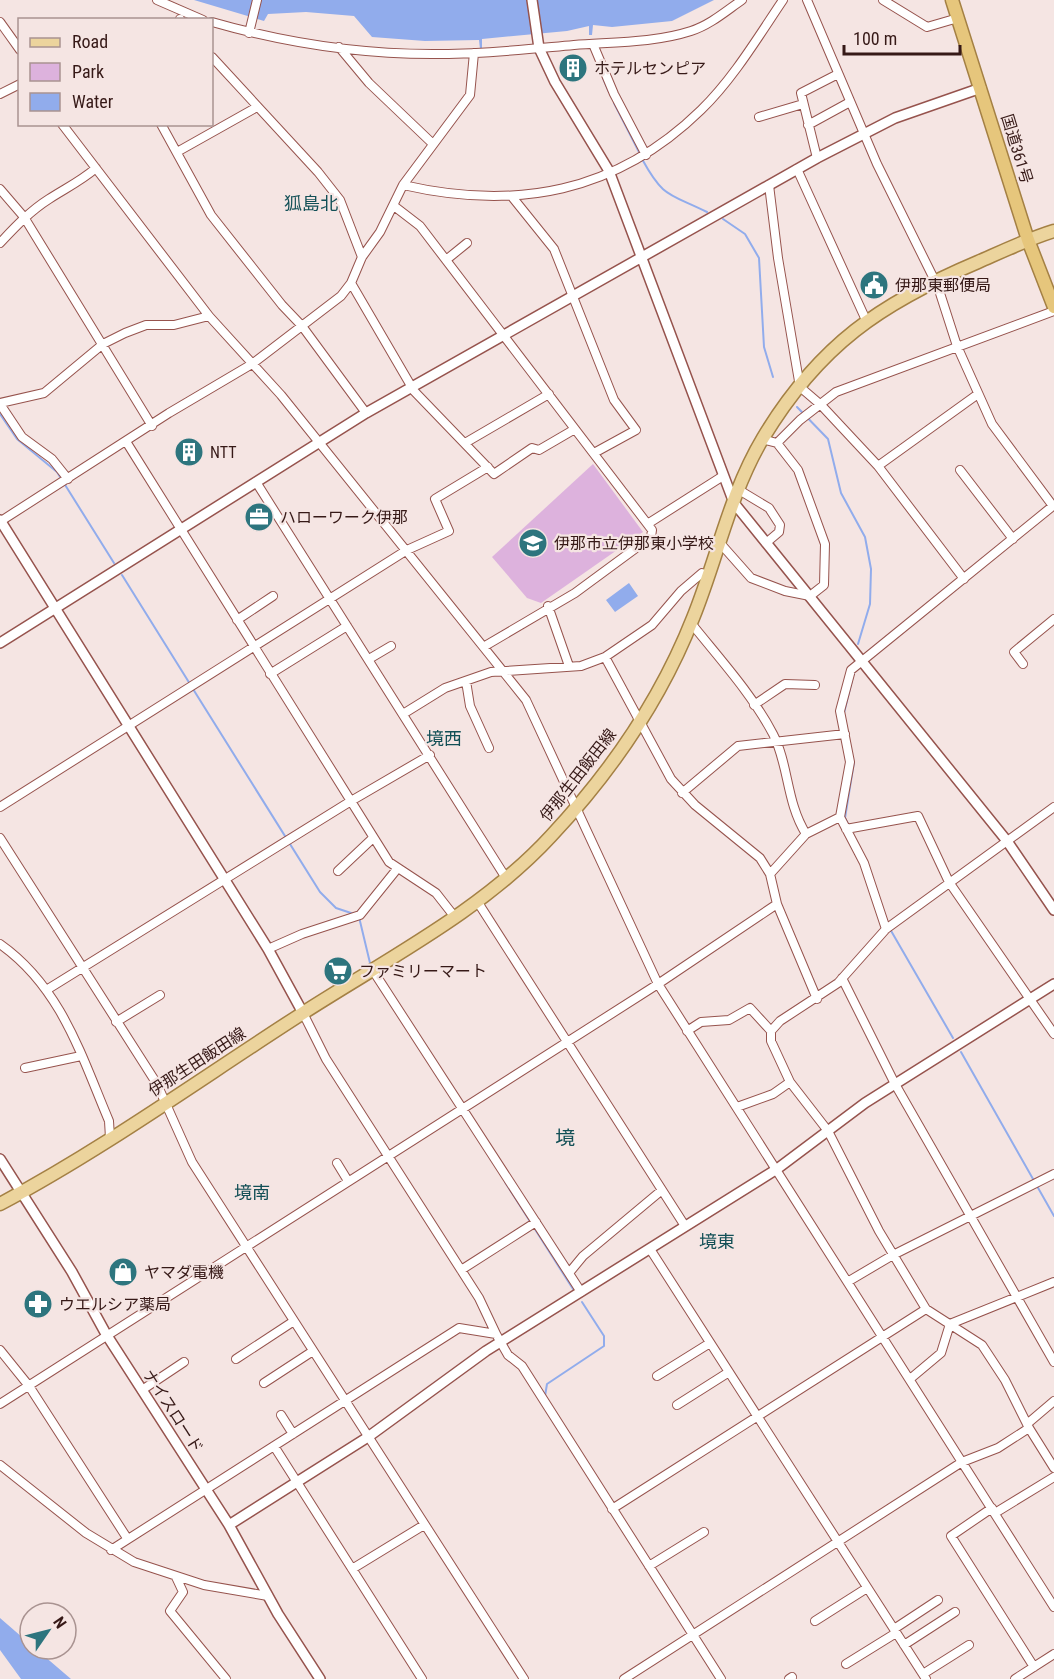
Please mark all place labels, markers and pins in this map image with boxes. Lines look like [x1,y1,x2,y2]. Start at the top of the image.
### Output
building icon: ホテルセンピア [557,52,589,84]
place label: ホテルセンピア [594,59,706,78]
public building icon: 伊那東郵便局 [858,269,890,301]
place label: 伊那東郵便局 [895,276,991,295]
building icon: NTT [173,436,205,468]
place label: NTT [210,443,236,462]
office icon: ハローワーク伊那 [243,501,275,533]
place label: ハローワーク伊那 [280,508,408,527]
school or university icon: 伊那市立伊那東小学校 [517,527,549,559]
place label: 伊那市立伊那東小学校 [554,534,714,553]
supermarket icon: ファミリーマート [322,955,354,987]
place label: ファミリーマート [359,962,487,981]
shop icon: ヤマダ電機 [107,1256,139,1288]
place label: ヤマダ電機 [144,1263,224,1282]
pharmacy icon: ウエルシア薬局 [22,1288,54,1320]
place label: ウエルシア薬局 [59,1295,171,1314]

